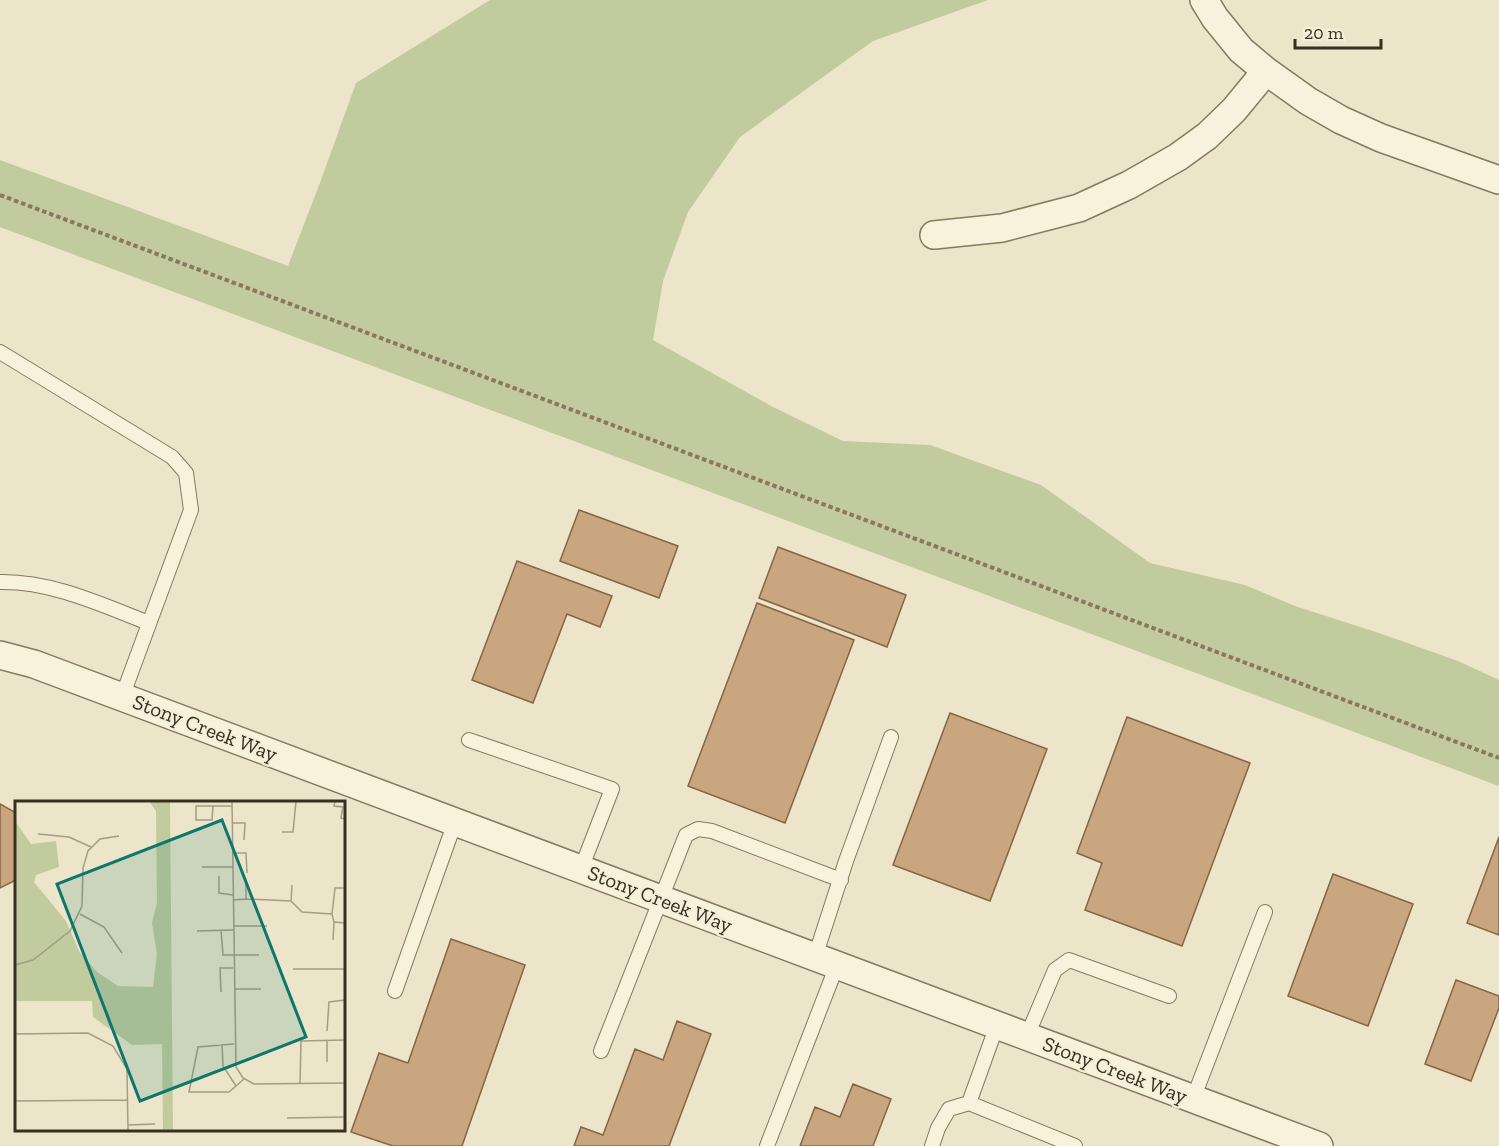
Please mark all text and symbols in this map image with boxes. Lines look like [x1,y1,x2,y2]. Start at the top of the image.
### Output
scale bar [1295,12,1380,50]
text: 20 m [1304,22,1344,44]
street label: Stony Creek Way [129,689,281,767]
inset map [15,801,345,1131]
street label: Stony Creek Way [584,860,736,938]
street label: Stony Creek Way [1039,1031,1191,1109]

